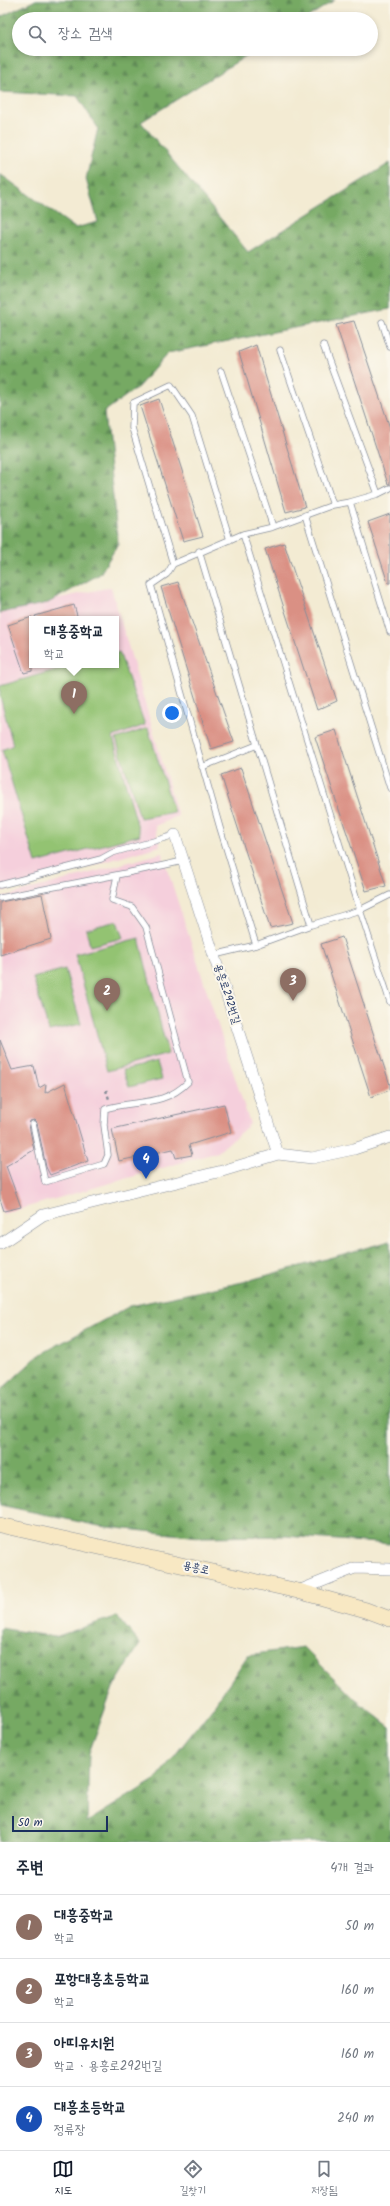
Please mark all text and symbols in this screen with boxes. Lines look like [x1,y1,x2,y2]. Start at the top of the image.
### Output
search box [12,12,378,56]
text: 장소 검색 [58,22,112,46]
icon: search [26,23,48,45]
popup [29,616,119,668]
text: 대흥중학교 [44,620,104,644]
text: 학교 [44,644,65,665]
pin: 1 [61,681,87,714]
your location [162,703,182,723]
street label: 용흥로292번길 [209,962,245,1027]
pin: 3 [280,968,306,1001]
pin: 2 [94,978,120,1011]
pin: 4 [133,1146,159,1179]
street label: 용흥로 [181,1556,211,1580]
scale bar [12,1814,108,1833]
text: 50 m [18,1814,43,1832]
text: 주변 [16,1855,43,1882]
text: 4개 결과 [330,1858,374,1879]
text: 대흥중학교 [54,1904,114,1928]
text: 1 [27,1916,31,1937]
text: 50 m [345,1916,374,1937]
text: 학교 [54,1928,75,1949]
text: 포항대흥초등학교 [54,1968,151,1992]
text: 2 [25,1980,33,2001]
text: 160 m [341,1980,374,2001]
text: 학교 [54,1992,75,2013]
text: 아띠유치원 [54,2032,114,2056]
text: 3 [25,2044,33,2065]
text: 160 m [341,2044,374,2065]
text: 학교 · 용흥로292번길 [54,2056,162,2077]
text: 대흥초등학교 [54,2096,126,2120]
text: 4 [25,2108,33,2129]
text: 240 m [337,2108,374,2129]
text: 정류장 [54,2120,85,2141]
tab: 지도 [52,2158,74,2200]
tab: 길찾기 [179,2158,206,2200]
tab: 저장됨 [311,2158,338,2200]

